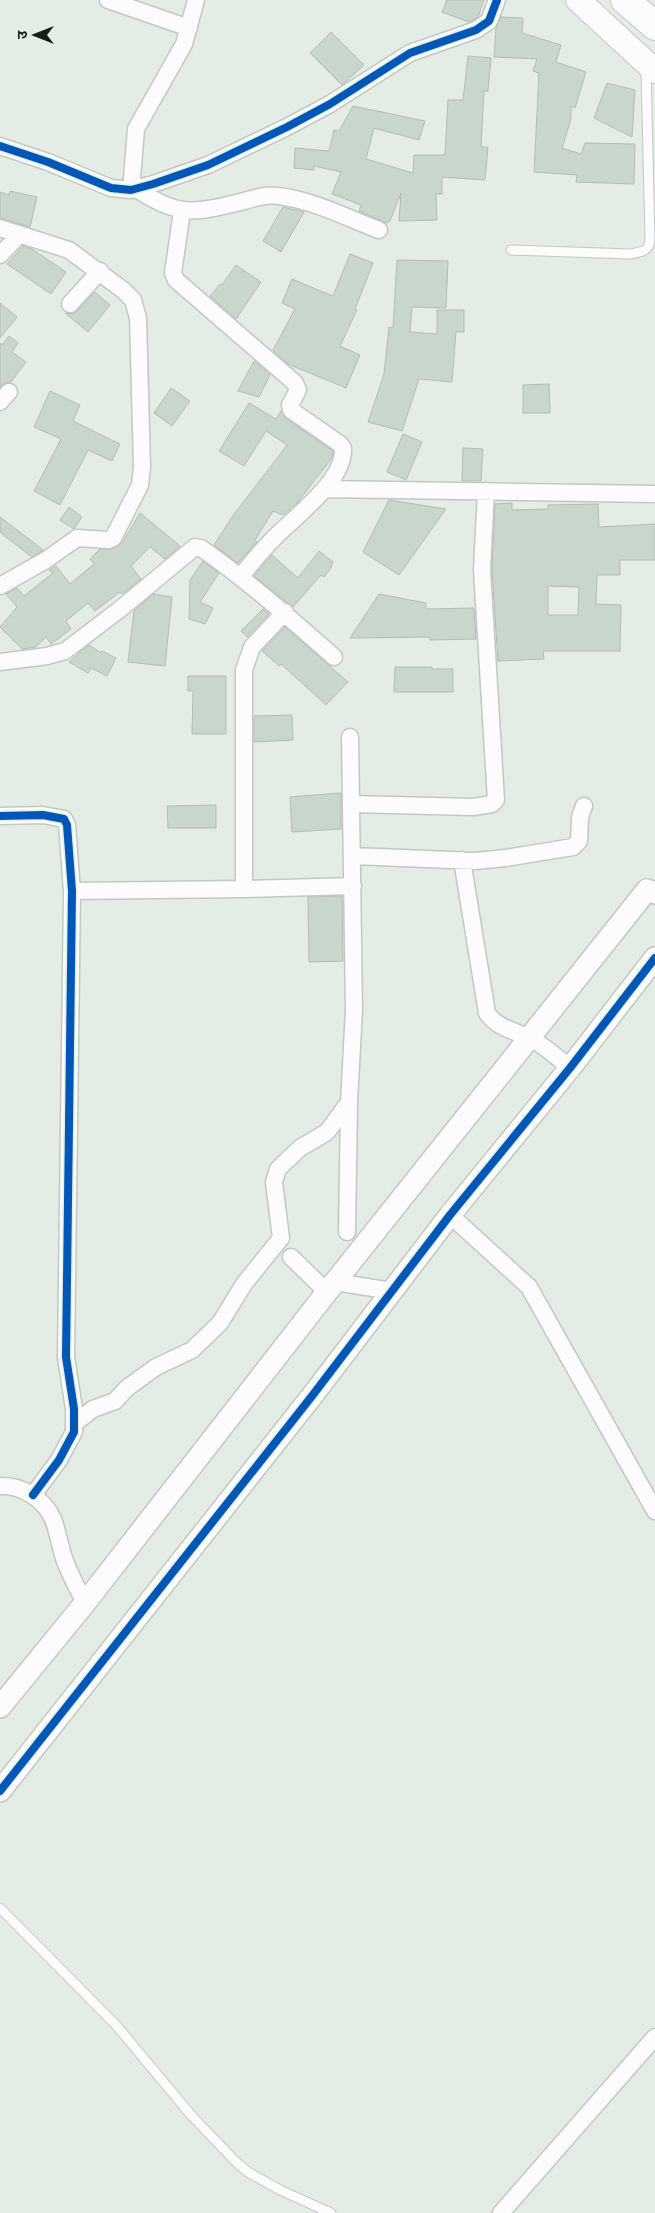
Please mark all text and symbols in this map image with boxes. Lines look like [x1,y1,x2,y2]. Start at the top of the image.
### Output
north arrow [10,10,60,60]
text: उ [13,30,31,39]

